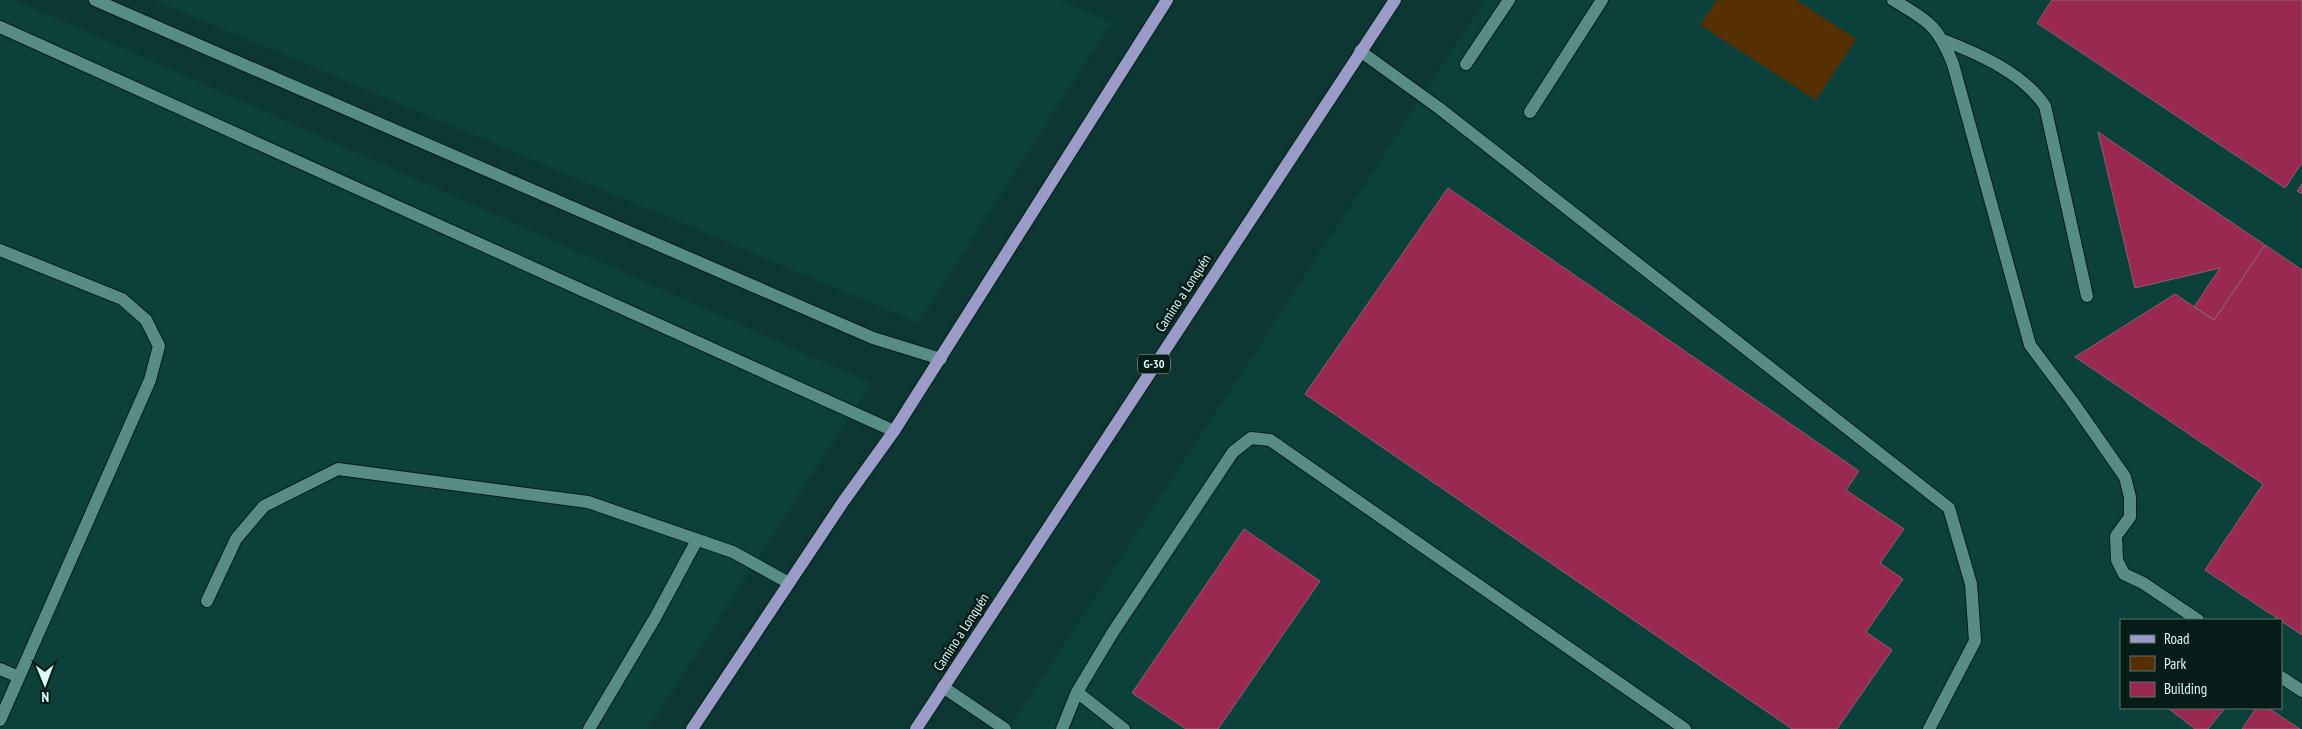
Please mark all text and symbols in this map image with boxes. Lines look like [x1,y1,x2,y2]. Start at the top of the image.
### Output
street label: Camino a Lonquén [1151,251,1215,335]
road number: G-30 [1138,354,1170,374]
street label: Camino a Lonquén [929,590,993,674]
legend [2120,619,2282,709]
text: Road [2164,629,2190,648]
text: Park [2164,654,2186,673]
north arrow [20,659,70,709]
text: Building [2164,679,2207,698]
text: N [41,688,49,706]

